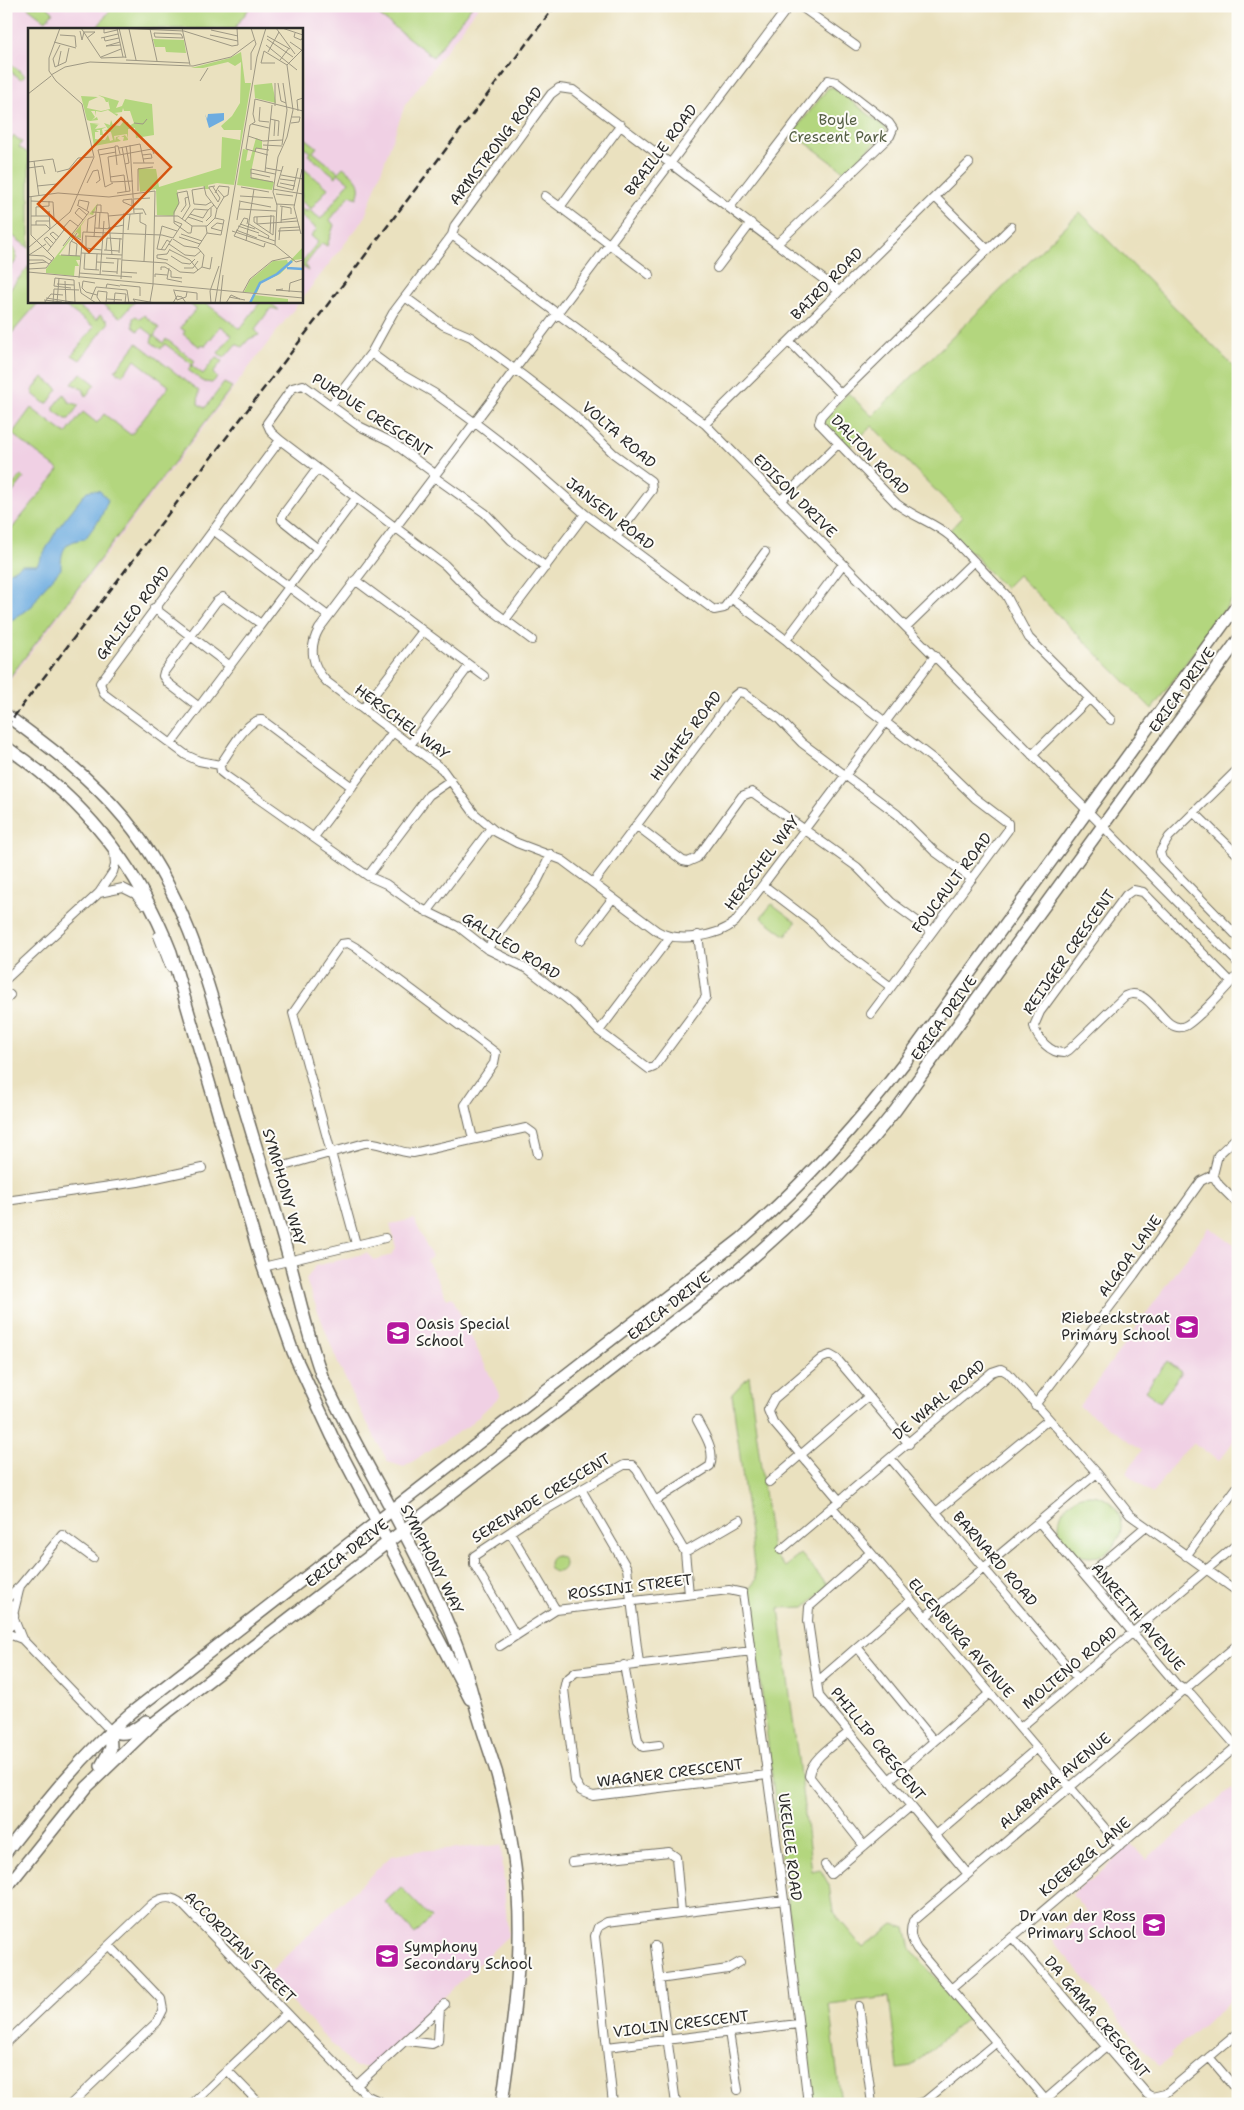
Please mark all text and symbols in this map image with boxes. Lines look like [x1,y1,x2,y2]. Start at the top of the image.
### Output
inset map [28,28,302,302]
street label: ARMSTRONG ROAD [445,83,547,209]
street label: BRAILLE ROAD [620,100,702,200]
park label: Boyle Crescent Park [789,110,887,147]
street label: BAIRD ROAD [786,243,868,325]
street label: PURDUE CRESCENT [308,369,436,461]
street label: VOLTA ROAD [578,397,660,473]
street label: DALTON ROAD [827,411,913,499]
street label: EDISON DRIVE [749,450,841,542]
street label: JANSEN ROAD [562,473,658,555]
street label: GALILEO ROAD [91,562,175,664]
street label: ERICA DRIVE [1144,643,1220,737]
street label: HERSCHEL WAY [350,680,454,764]
street label: HUGHES ROAD [646,687,726,785]
street label: HERSCHEL WAY [720,811,804,915]
street label: FOUCAULT ROAD [908,829,996,937]
street label: REIJGER CRESCENT [1018,886,1120,1018]
street label: GALILEO ROAD [458,908,564,984]
street label: ERICA DRIVE [906,971,982,1065]
street label: SYMPHONY WAY [258,1126,310,1248]
street label: ALGOA LANE [1094,1211,1166,1301]
street label: ERICA DRIVE [623,1267,715,1345]
place label: Riebeeckstraat Primary School [1061,1308,1170,1345]
place label: Oasis Special School [416,1314,510,1351]
school or university icon: Riebeeckstraat Primary School [1174,1314,1200,1340]
school or university icon: Oasis Special School [385,1320,411,1346]
street label: DE WAAL ROAD [888,1355,990,1445]
street label: SERENADE CRESCENT [468,1449,614,1547]
street label: SYMPHONY WAY [396,1501,468,1617]
street label: BARNARD ROAD [948,1507,1042,1611]
street label: ERICA DRIVE [301,1514,393,1592]
street label: ANREITH AVENUE [1087,1559,1189,1675]
street label: ROSSINI STREET [567,1569,693,1605]
street label: ELSENBURG AVENUE [904,1574,1018,1702]
street label: MOLTENO ROAD [1018,1622,1122,1714]
street label: PHILLIP CRESCENT [826,1683,930,1805]
street label: ALABAMA AVENUE [995,1728,1115,1834]
street label: WAGNER CRESCENT [596,1754,744,1792]
street label: UKELELE ROAD [773,1792,807,1902]
street label: KOEBERG LANE [1035,1813,1135,1901]
street label: ACCORDIAN STREET [180,1887,300,2007]
place label: Dr van der Ross Primary School [1019,1906,1136,1943]
school or university icon: Dr van der Ross Primary School [1141,1912,1167,1938]
place label: Symphony Secondary School [404,1937,533,1974]
school or university icon: Symphony Secondary School [374,1943,400,1969]
street label: DA GAMA CRESCENT [1040,1952,1154,2082]
street label: VIOLIN CRESCENT [612,2006,750,2042]

